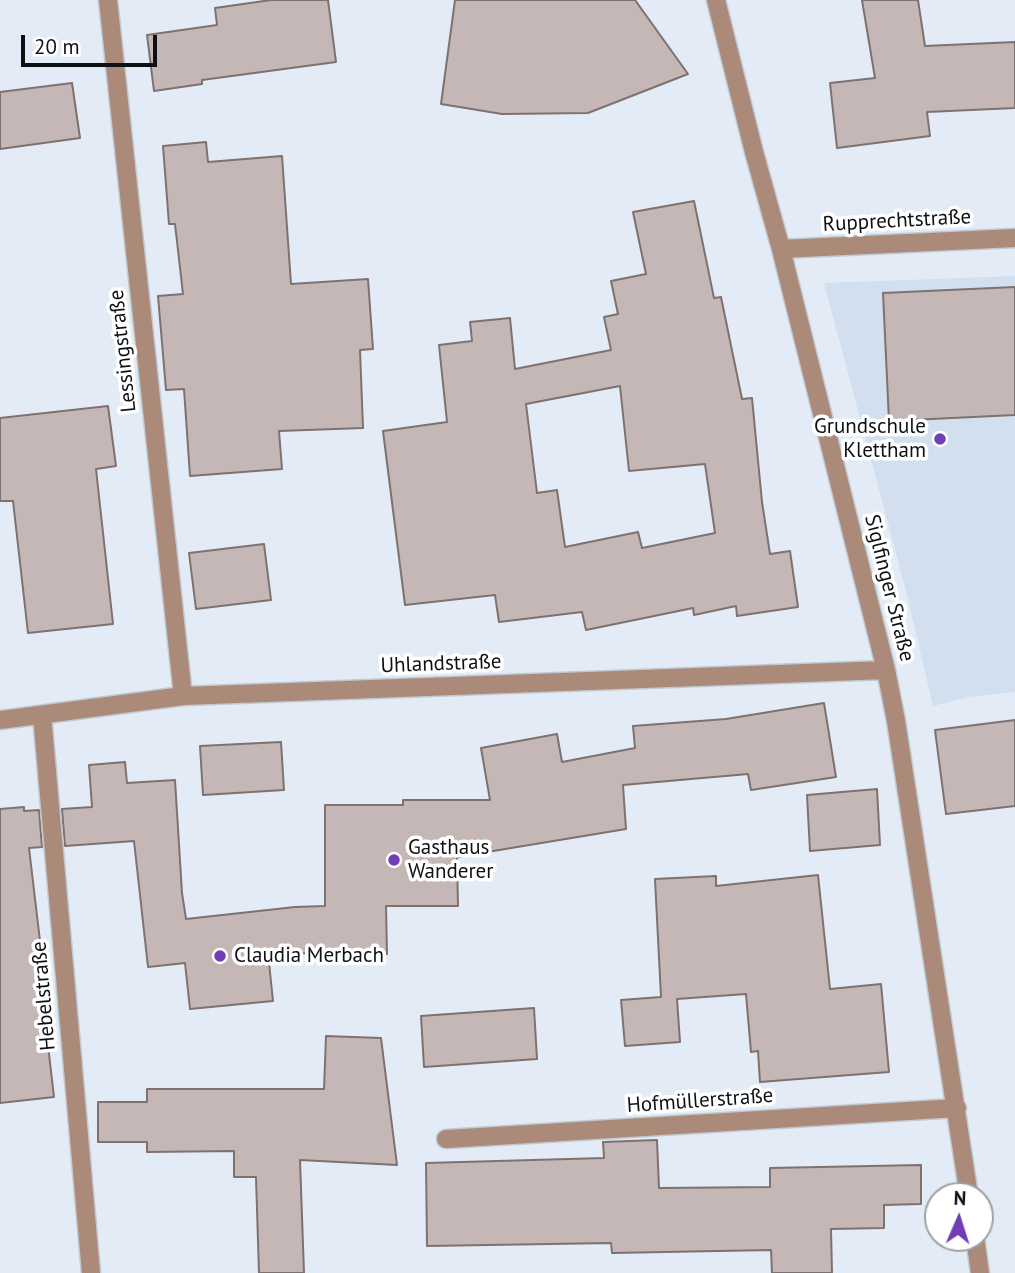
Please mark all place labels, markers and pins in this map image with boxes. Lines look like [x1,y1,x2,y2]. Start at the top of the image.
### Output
place label: Grundschule Klettham [814,414,926,464]
marker: Grundschule Klettham [932,431,948,447]
place label: Gasthaus Wanderer [408,835,493,885]
marker: Gasthaus Wanderer [386,852,402,868]
place label: Claudia Merbach [234,943,384,969]
marker: Claudia Merbach [212,948,228,964]

